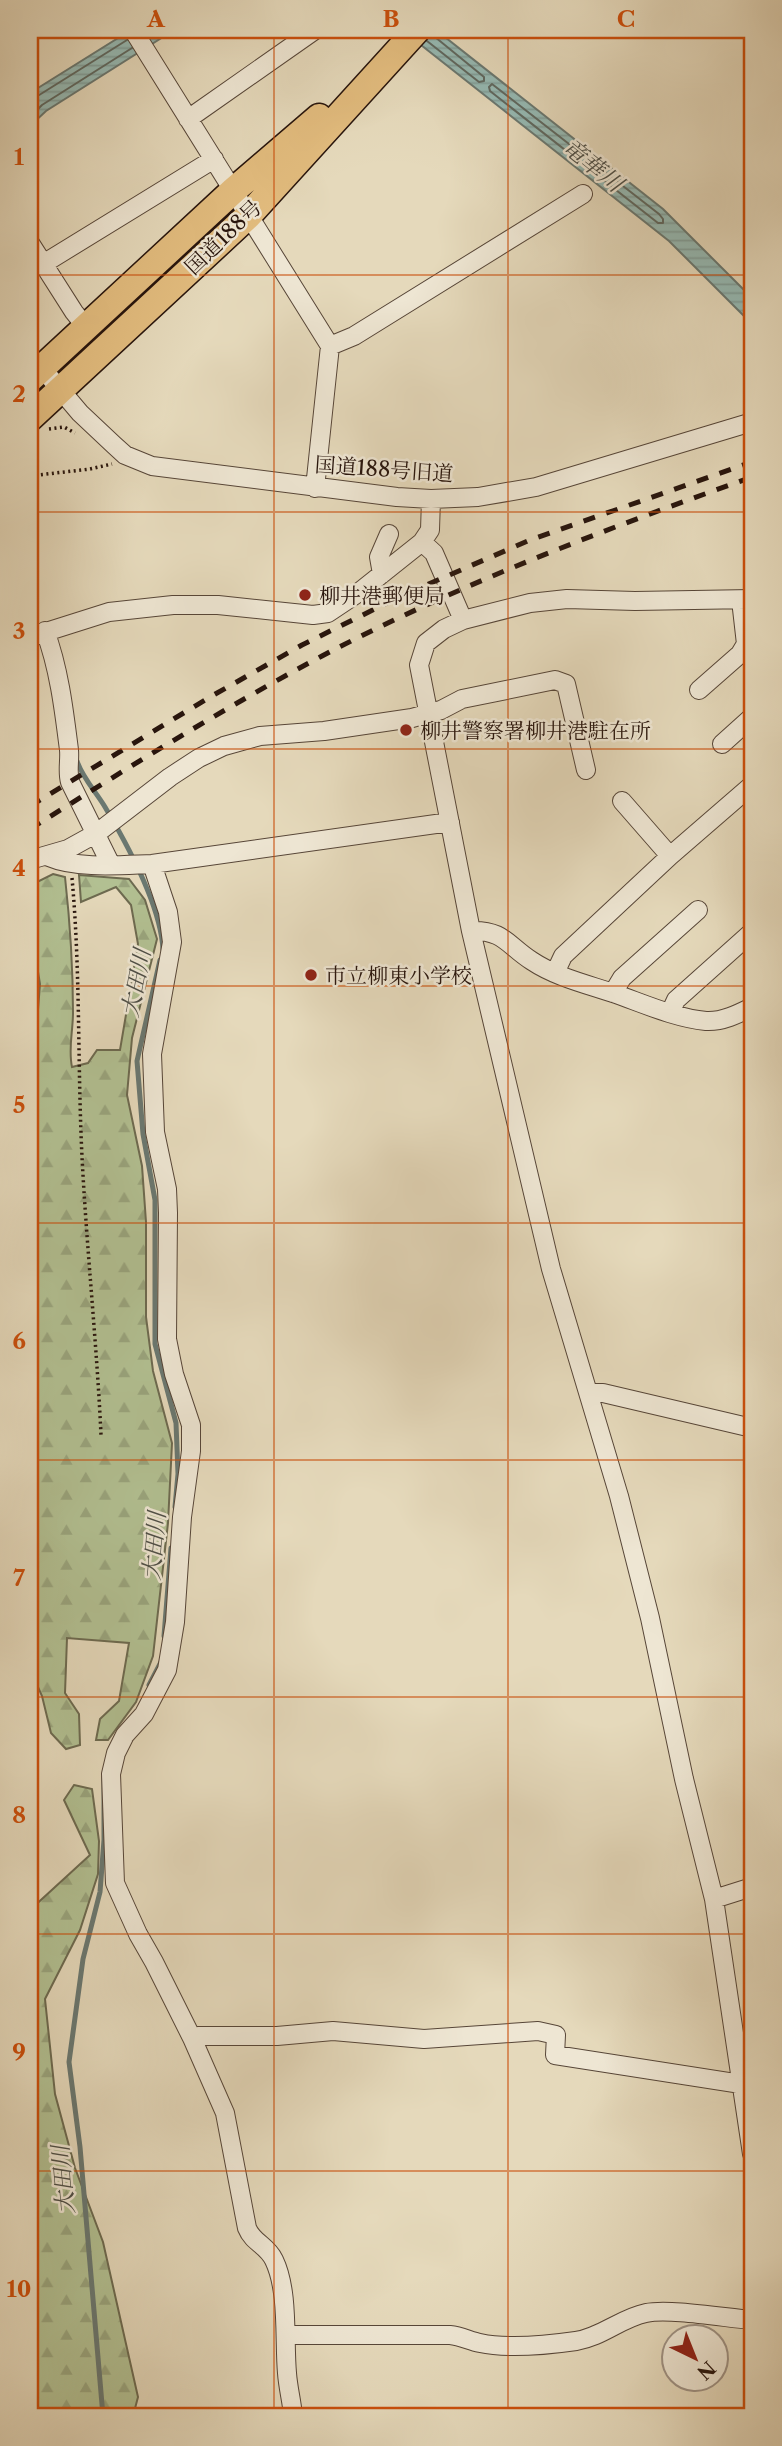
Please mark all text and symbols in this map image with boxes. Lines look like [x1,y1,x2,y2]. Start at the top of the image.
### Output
text: A [146,5,166,33]
text: B [382,5,400,33]
text: C [617,5,635,33]
water label: 竜華川 [557,132,631,199]
text: 1 [14,143,25,171]
street label: 国道188号 [180,194,266,280]
text: 2 [12,380,26,408]
street label: 国道188号旧道 [314,452,454,486]
place label: 柳井港郵便局 [319,583,445,608]
marker: 柳井港郵便局 [297,587,313,603]
text: 3 [13,617,26,645]
place label: 柳井警察署柳井港駐在所 [420,718,651,743]
marker: 柳井警察署柳井港駐在所 [398,722,414,738]
text: 4 [12,854,26,882]
water label: 大田川 [116,944,157,1020]
place label: 市立柳東小学校 [325,963,472,988]
marker: 市立柳東小学校 [303,967,319,983]
text: 5 [13,1091,25,1119]
text: 6 [12,1327,26,1355]
water label: 大田川 [137,1507,171,1582]
text: 7 [13,1564,25,1592]
text: 8 [12,1801,26,1829]
text: 9 [12,2038,26,2066]
water label: 大田川 [46,2141,80,2216]
text: 10 [7,2275,31,2303]
north arrow [660,2324,730,2394]
text: N [692,2356,720,2384]

